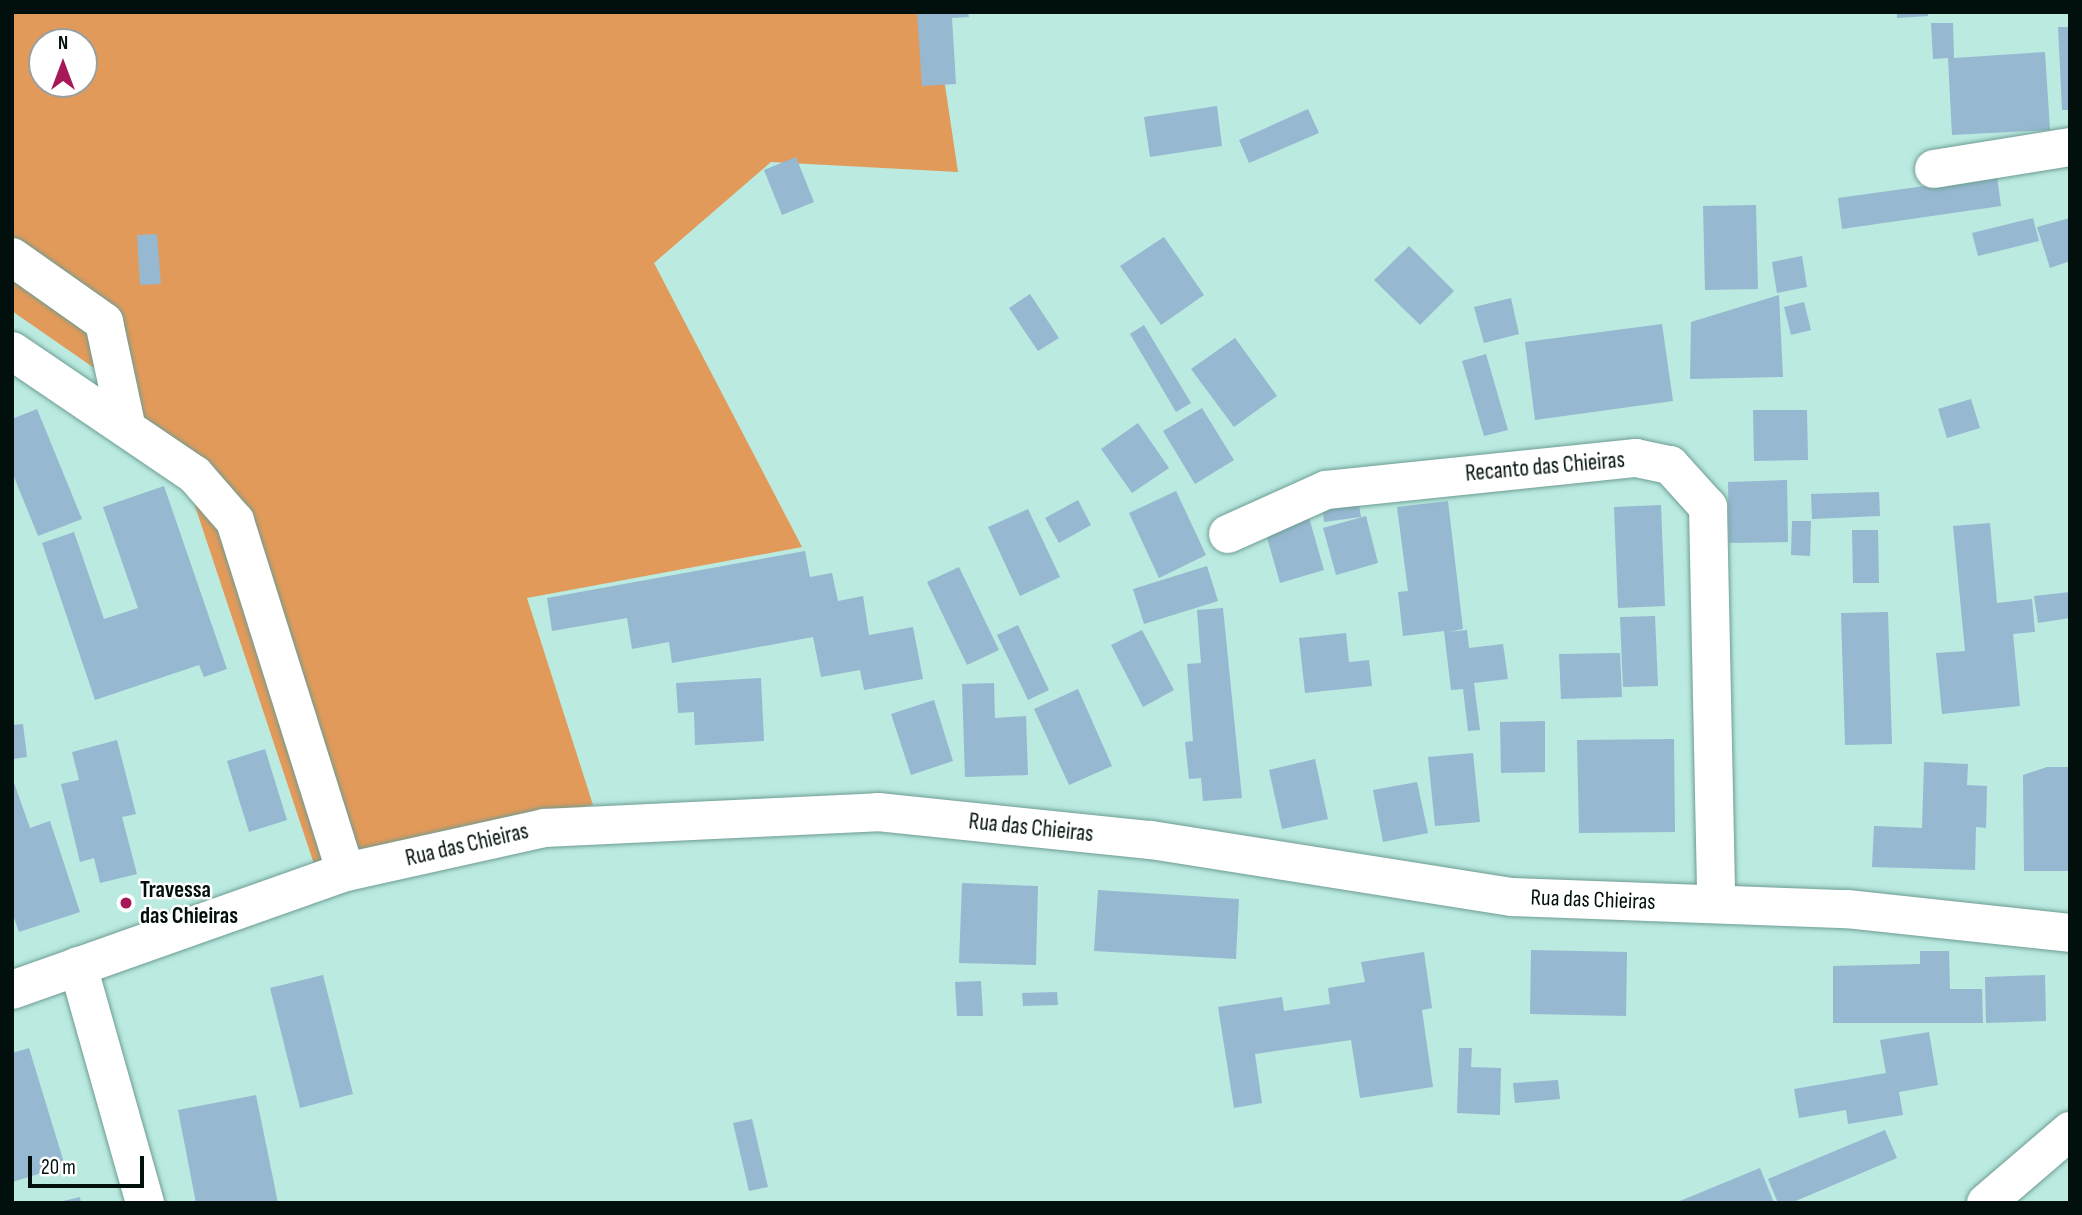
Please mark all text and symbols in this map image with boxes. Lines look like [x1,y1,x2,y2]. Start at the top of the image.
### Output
north arrow [28,28,98,98]
text: N [58,32,68,55]
street label: Recanto das Chieiras [1464,446,1626,488]
street label: Rua das Chieiras [967,808,1095,848]
street label: Rua das Chieiras [403,817,531,873]
place label: Travessa das Chieiras [140,876,238,930]
street label: Rua das Chieiras [1530,884,1656,916]
marker: Travessa das Chieiras [118,895,134,911]
scale bar [32,1142,147,1186]
text: 20 m [41,1155,76,1180]

